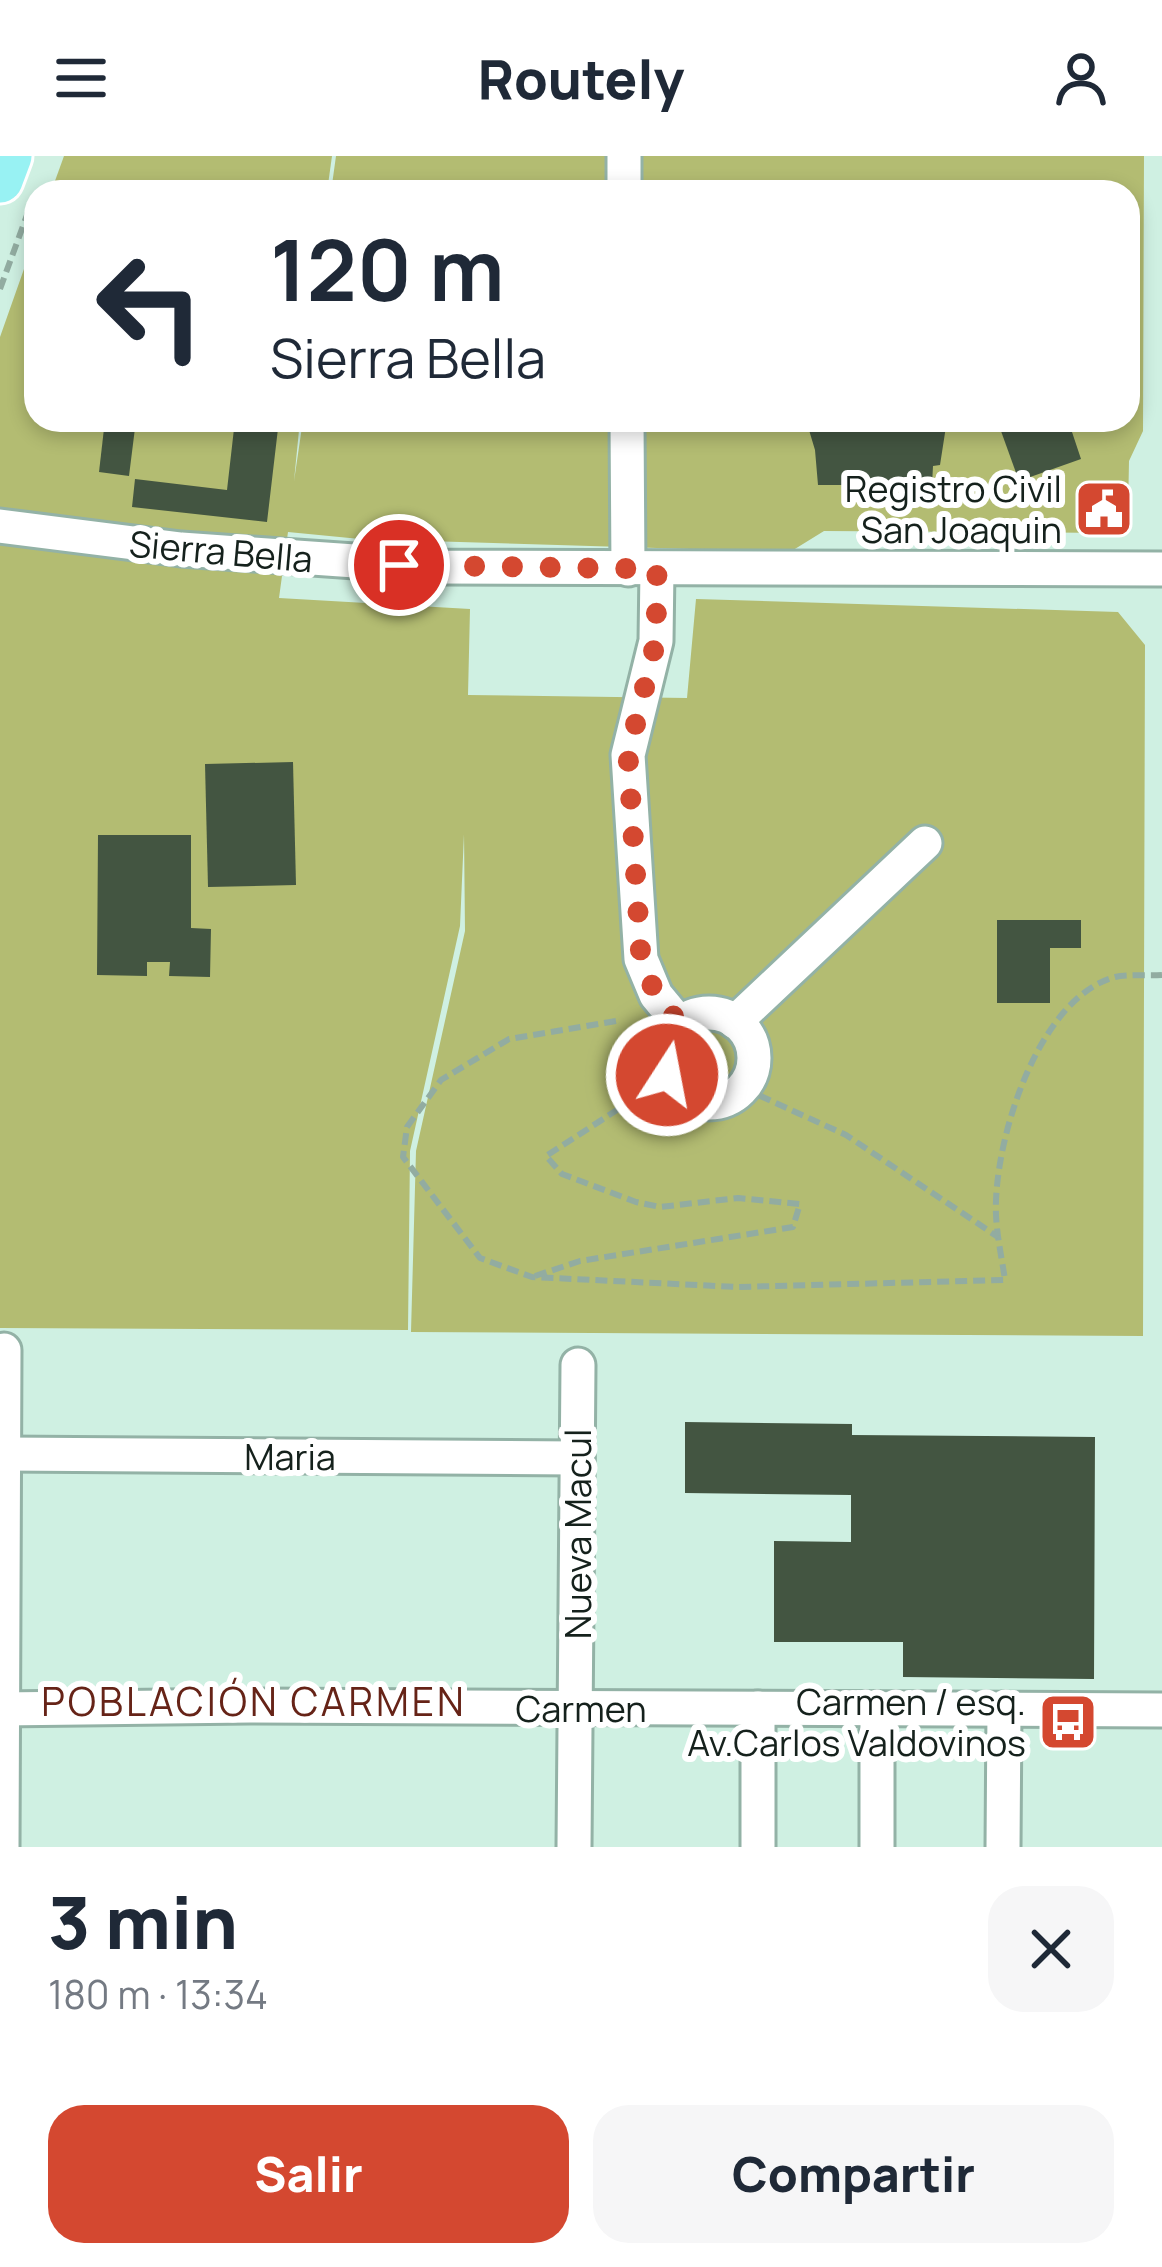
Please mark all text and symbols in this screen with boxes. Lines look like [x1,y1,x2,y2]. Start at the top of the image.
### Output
text: Routely [478,41,684,115]
icon: menu [48,45,114,111]
icon: person [1048,45,1114,111]
text: 120 m [270,211,504,326]
icon: left [72,228,228,384]
text: Sierra Bella [270,320,546,394]
place label: Registro Civil San Joaquin [845,464,1062,554]
public building icon: Registro Civil San Joaquin [1073,478,1135,540]
pin [348,514,450,616]
street label: Sierra Bella [127,519,315,583]
icon: arrive [366,532,432,598]
position arrow [604,1012,730,1138]
street label: Nueva Macul [553,1429,602,1639]
street label: Maria [244,1432,336,1481]
district label: POBLACIÓN CARMEN [41,1674,467,1728]
place label: Carmen / esq. Av.Carlos Valdovinos [687,1677,1026,1767]
street label: Carmen [515,1684,647,1733]
bus stop icon: Carmen / esq. Av.Carlos Valdovinos [1037,1691,1099,1753]
text: 3 min [48,1872,238,1971]
button: close [988,1886,1114,2012]
text: 180 m · 13:34 [48,1967,268,2021]
button: Salir [48,2105,569,2243]
button: Compartir [593,2105,1114,2243]

